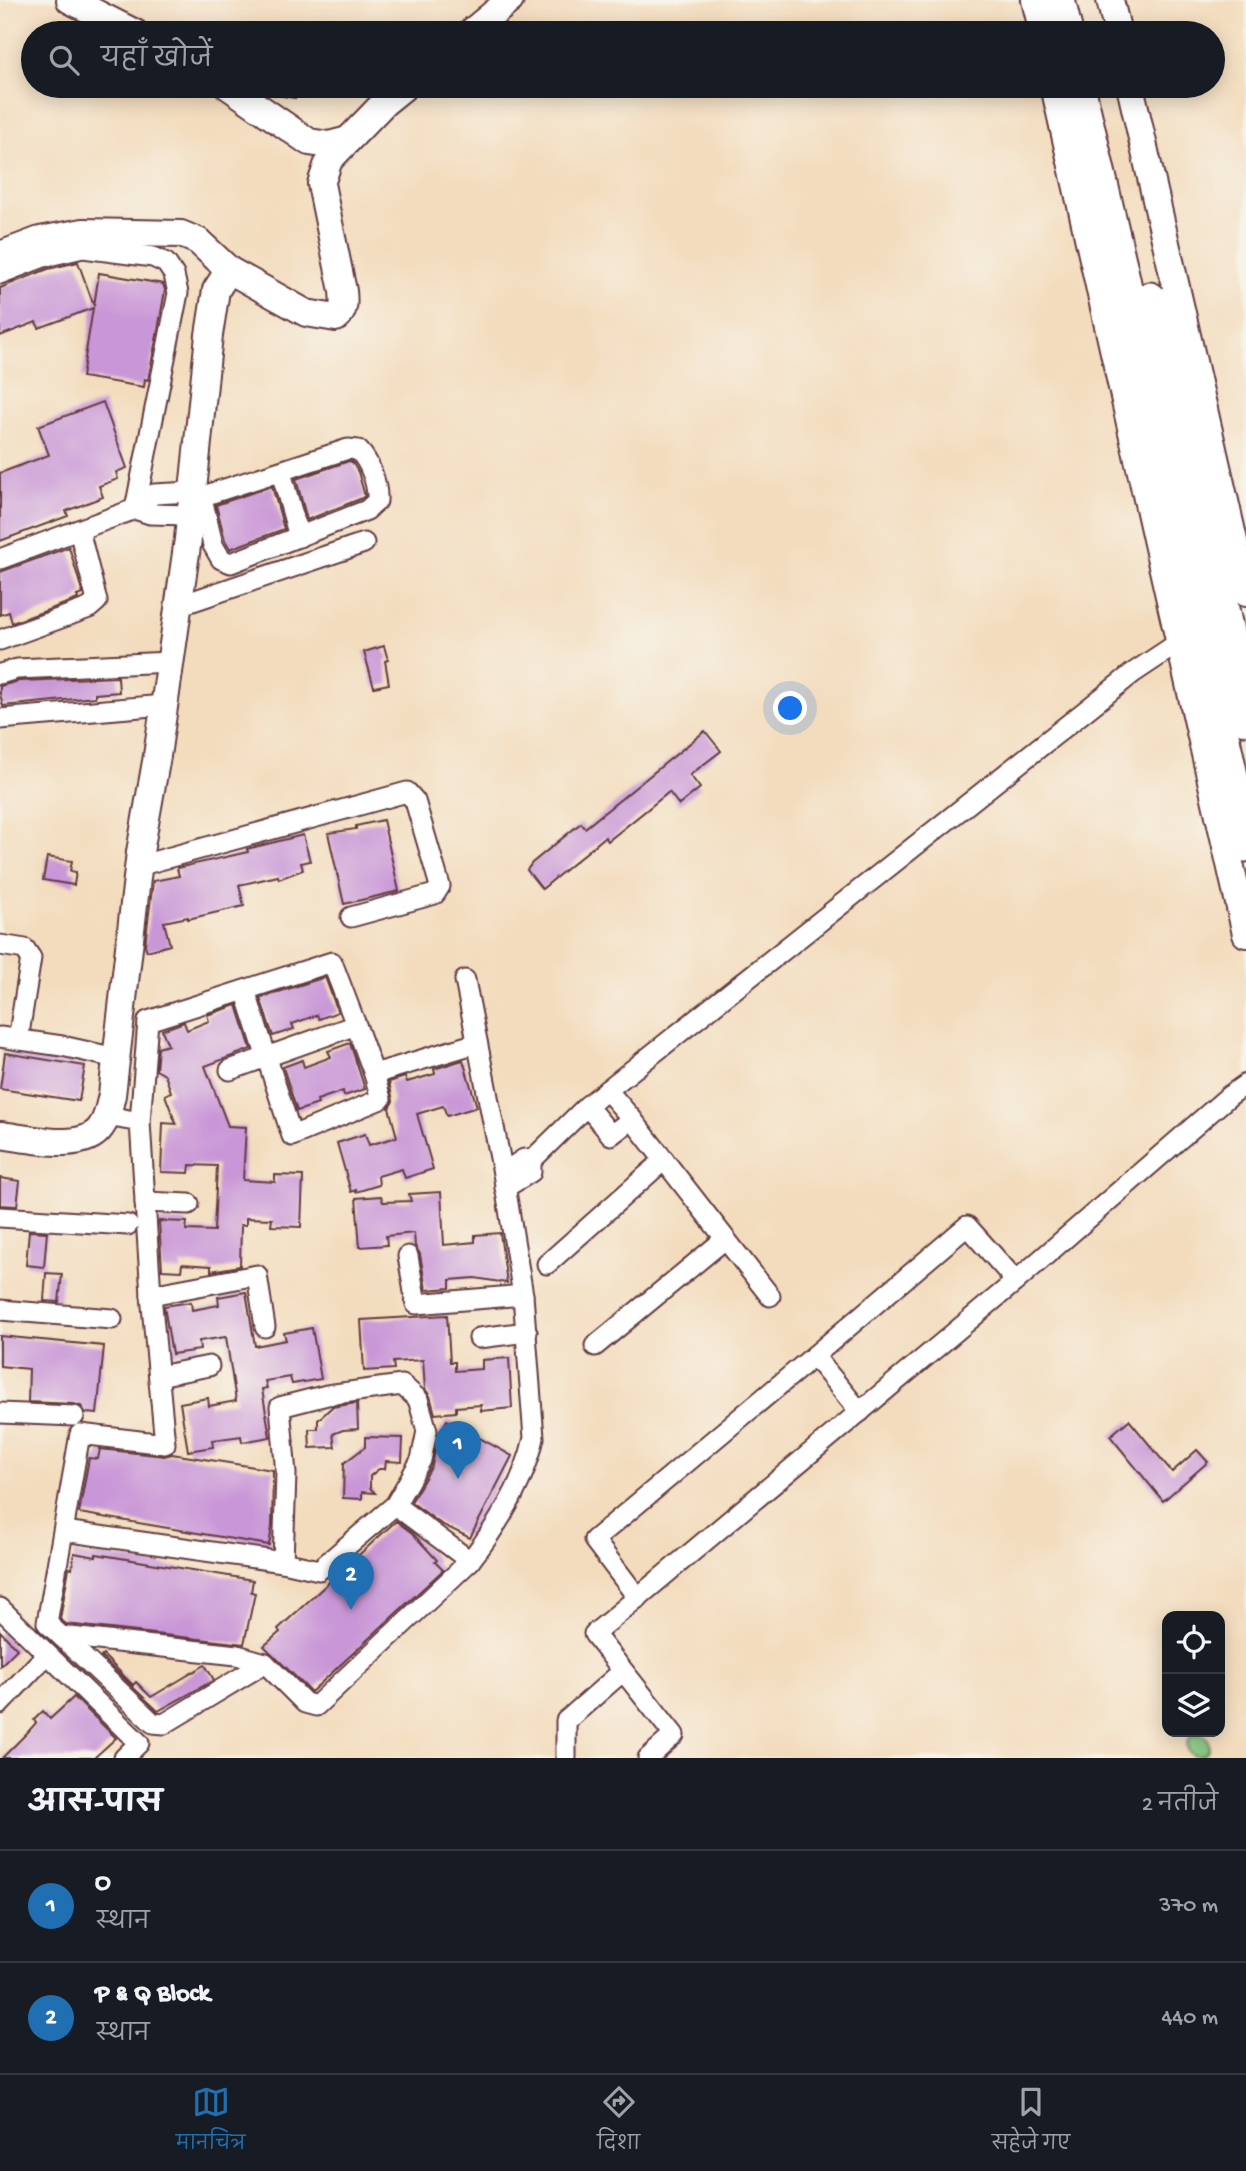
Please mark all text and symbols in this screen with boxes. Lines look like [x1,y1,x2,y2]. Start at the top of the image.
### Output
search box [21,21,1225,98]
icon: search [45,41,83,79]
text: यहाँ खोजें [101,46,212,77]
your location [773,691,807,725]
pin: 1 [435,1421,481,1479]
pin: 2 [328,1552,374,1610]
map controls [1162,1611,1225,1737]
button: locate [1162,1611,1225,1674]
button: layers [1162,1674,1225,1737]
text: आस-पास [28,1788,162,1823]
text: 2 नतीजे [1142,1792,1218,1819]
text: O [95,1868,111,1899]
text: 1 [46,1893,56,1920]
text: 370 m [1159,1893,1218,1920]
text: स्थान [95,1910,150,1937]
text: P & Q Block [95,1980,210,2011]
text: 2 [45,2005,57,2032]
text: 440 m [1161,2005,1218,2032]
text: स्थान [95,2022,150,2049]
tab: मानचित्र [176,2083,245,2163]
tab: दिशा [597,2083,640,2163]
tab: सहेजे गए [992,2083,1070,2163]

